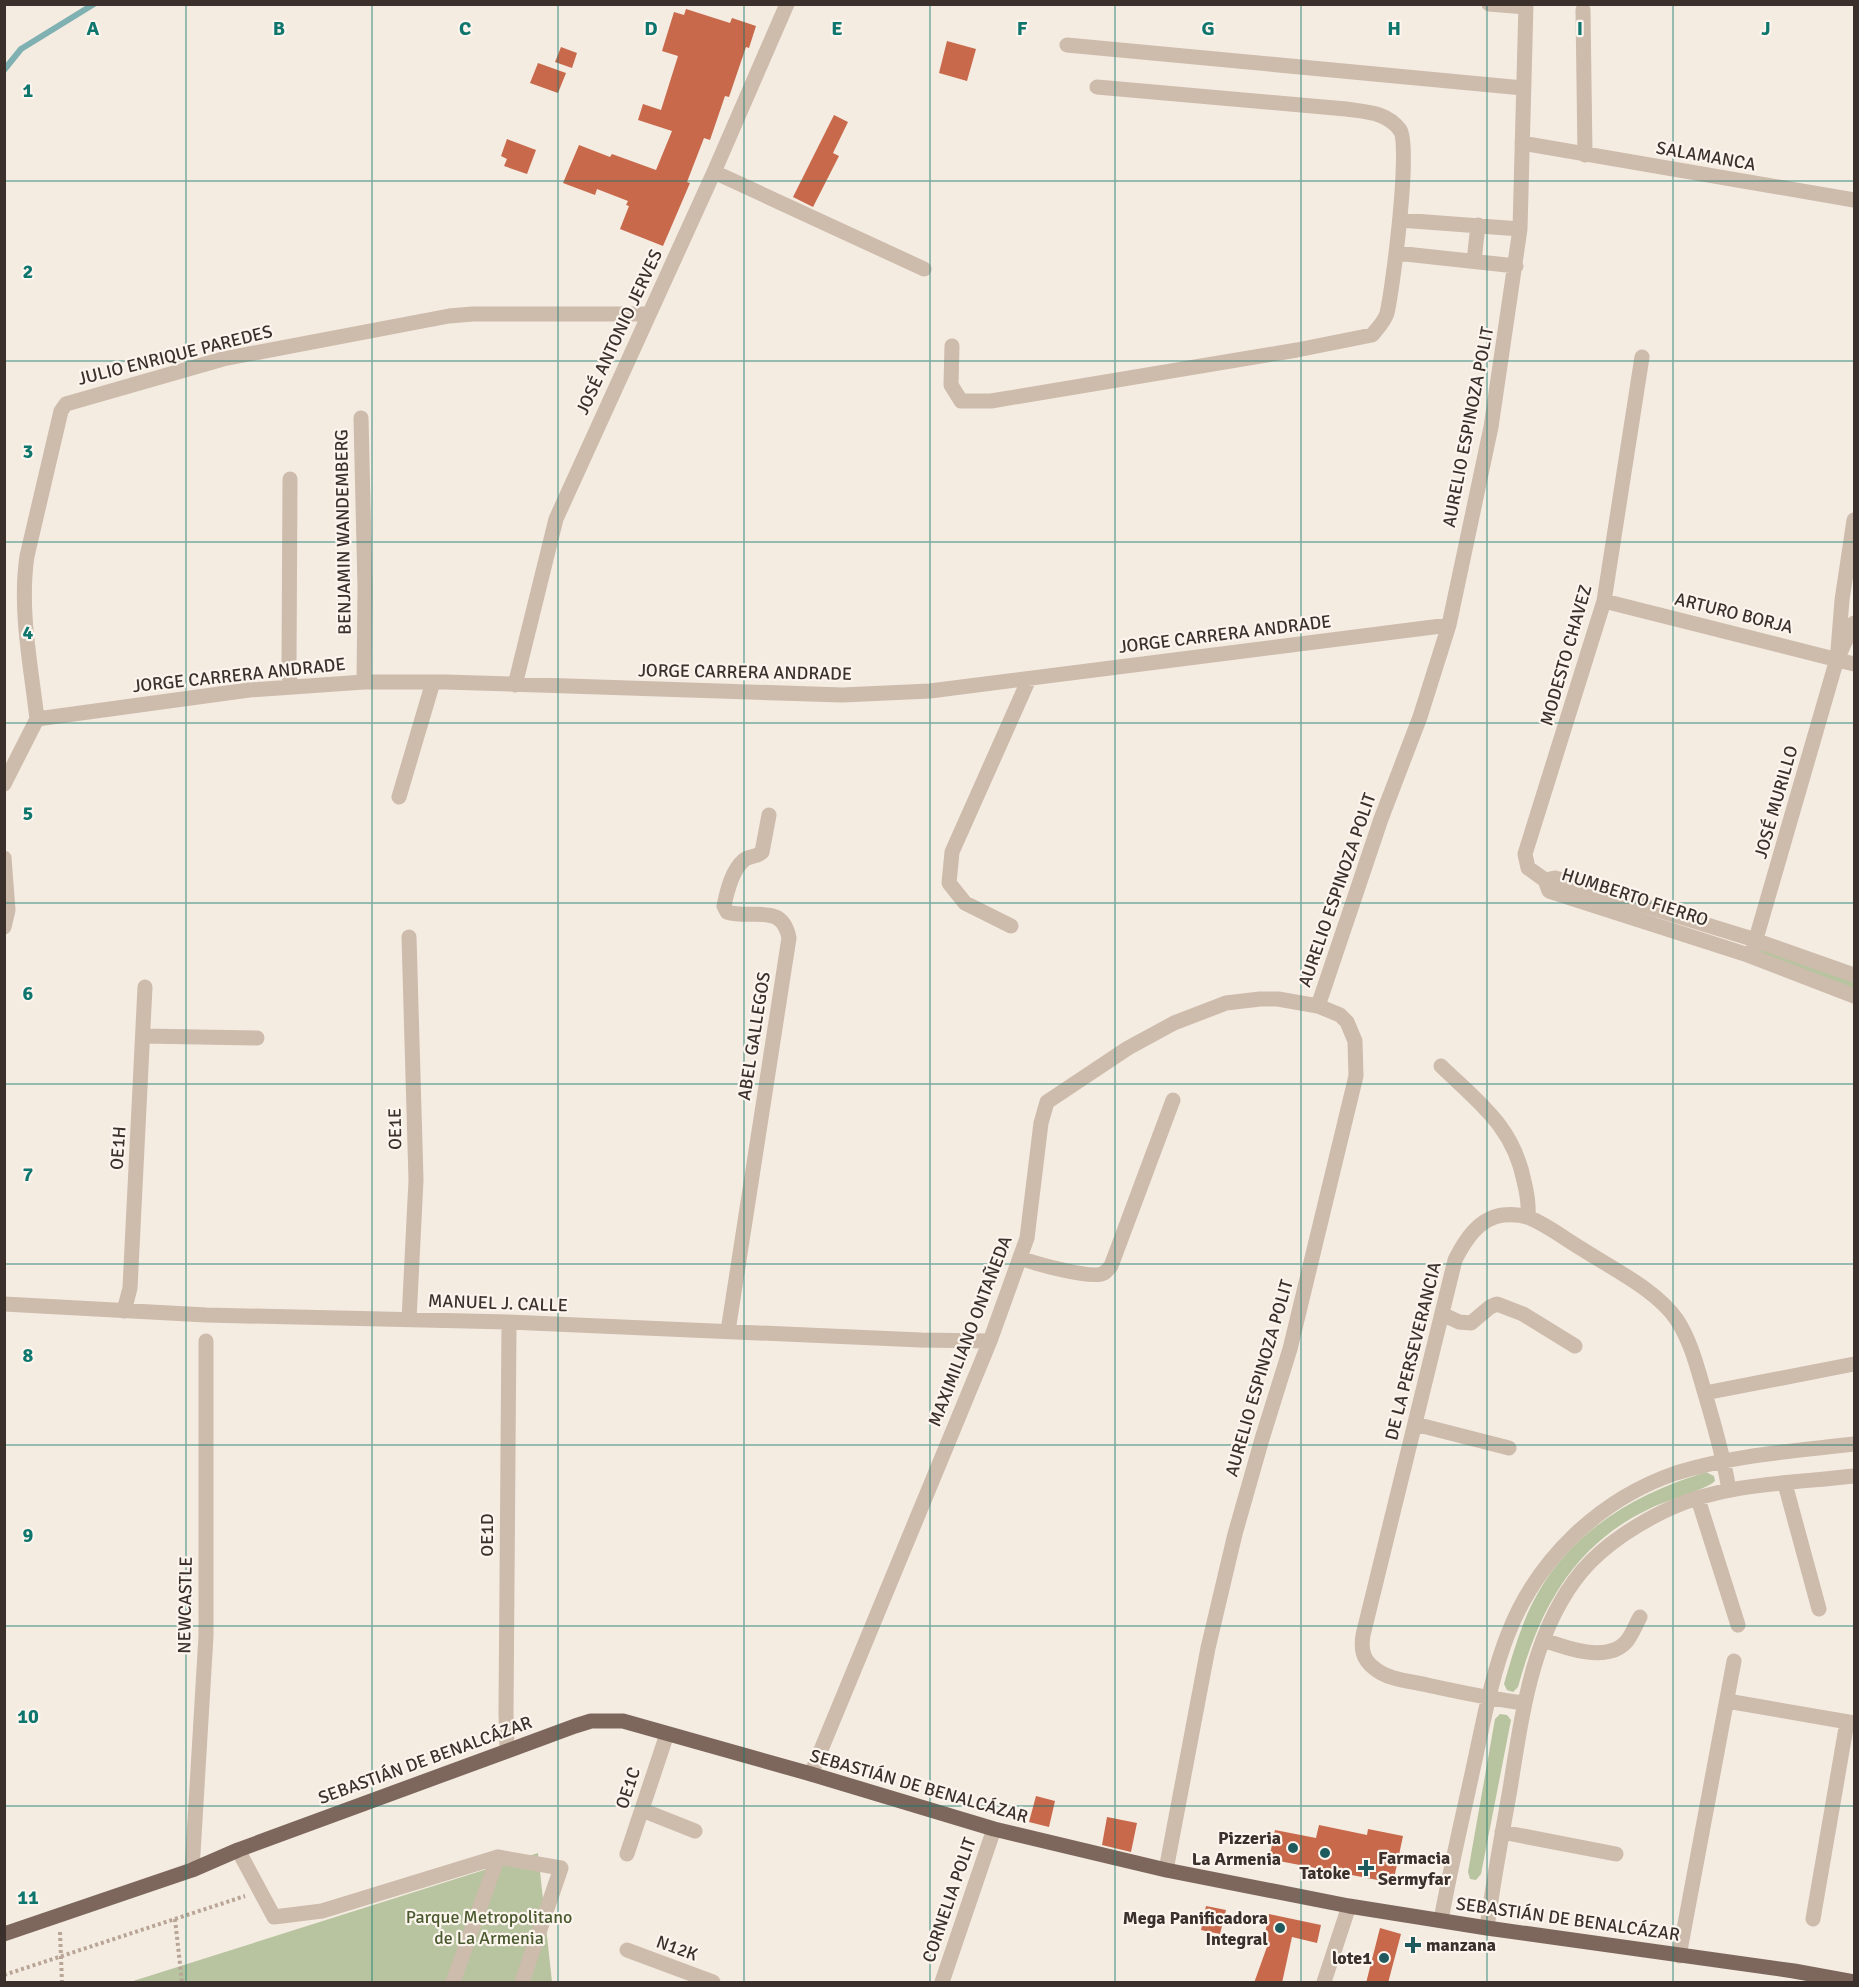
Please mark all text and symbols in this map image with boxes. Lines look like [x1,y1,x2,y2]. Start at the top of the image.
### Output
text: A [87,16,100,41]
text: B [273,16,285,41]
text: C [459,16,471,41]
text: D [644,16,658,41]
text: E [831,16,843,41]
text: F [1017,16,1028,41]
text: G [1201,16,1215,41]
text: H [1387,16,1401,41]
text: I [1577,16,1583,41]
text: J [1761,16,1771,41]
text: 1 [23,78,34,103]
street label: SALAMANCA [1654,136,1758,176]
street label: JOSÉ ANTONIO JERVES [571,246,667,418]
text: 2 [23,259,33,284]
street label: JULIO ENRIQUE PAREDES [75,320,275,390]
street label: AURELIO ESPINOZA POLIT [1438,325,1498,529]
street label: BENJAMIN WANDEMBERG [330,429,356,635]
text: 3 [23,439,33,464]
street label: MODESTO CHAVEZ [1535,582,1597,728]
street label: ARTURO BORJA [1673,588,1795,638]
street label: JORGE CARRERA ANDRADE [1117,610,1333,658]
text: 4 [23,620,34,645]
street label: JORGE CARRERA ANDRADE [131,653,347,697]
street label: JORGE CARRERA ANDRADE [638,659,852,685]
street label: JOSÉ MURILLO [1749,743,1803,861]
street label: AURELIO ESPINOZA POLIT [1293,790,1381,990]
text: 5 [23,801,33,826]
street label: HUMBERTO FIERRO [1559,863,1711,931]
street label: ABEL GALLEGOS [733,970,775,1102]
text: 6 [23,981,34,1006]
street label: OE1E [384,1108,406,1150]
street label: OE1H [105,1125,131,1171]
text: 7 [23,1162,34,1187]
street label: MAXIMILIANO ONTAÑEDA [923,1233,1017,1429]
street label: DE LA PERSEVERANCIA [1380,1259,1446,1443]
street label: AURELIO ESPINOZA POLIT [1220,1277,1298,1479]
street label: MANUEL J. CALLE [428,1290,568,1316]
text: 8 [23,1343,34,1368]
street label: OE1D [476,1513,498,1557]
text: 9 [23,1523,34,1548]
street label: NEWCASTLE [173,1556,197,1654]
text: 10 [17,1704,39,1729]
street label: SEBASTIÁN DE BENALCÁZAR [315,1711,535,1809]
street label: SEBASTIÁN DE BENALCÁZAR [807,1744,1031,1828]
street label: OE1C [611,1764,645,1812]
place label: Pizzeria La Armenia [1192,1827,1281,1870]
street label: CORNELIA POLIT [917,1835,981,1965]
marker: Pizzeria La Armenia [1286,1841,1300,1855]
marker: Tatoke [1318,1846,1332,1860]
place label: Farmacia Sermyfar [1378,1847,1452,1890]
marker: Farmacia Sermyfar [1359,1861,1373,1875]
place label: Tatoke [1299,1862,1351,1884]
text: 11 [17,1885,39,1910]
street label: SEBASTIÁN DE BENALCÁZAR [1455,1892,1682,1946]
park label: Parque Metropolitano de La Armenia [406,1906,572,1949]
place label: Mega Panificadora Integral [1123,1907,1268,1950]
marker: Mega Panificadora Integral [1273,1921,1287,1935]
street label: N12K [653,1930,701,1966]
place label: manzana [1426,1934,1496,1956]
marker: manzana [1404,1936,1422,1954]
place label: lote1 [1332,1947,1372,1969]
marker: lote1 [1377,1951,1391,1965]

